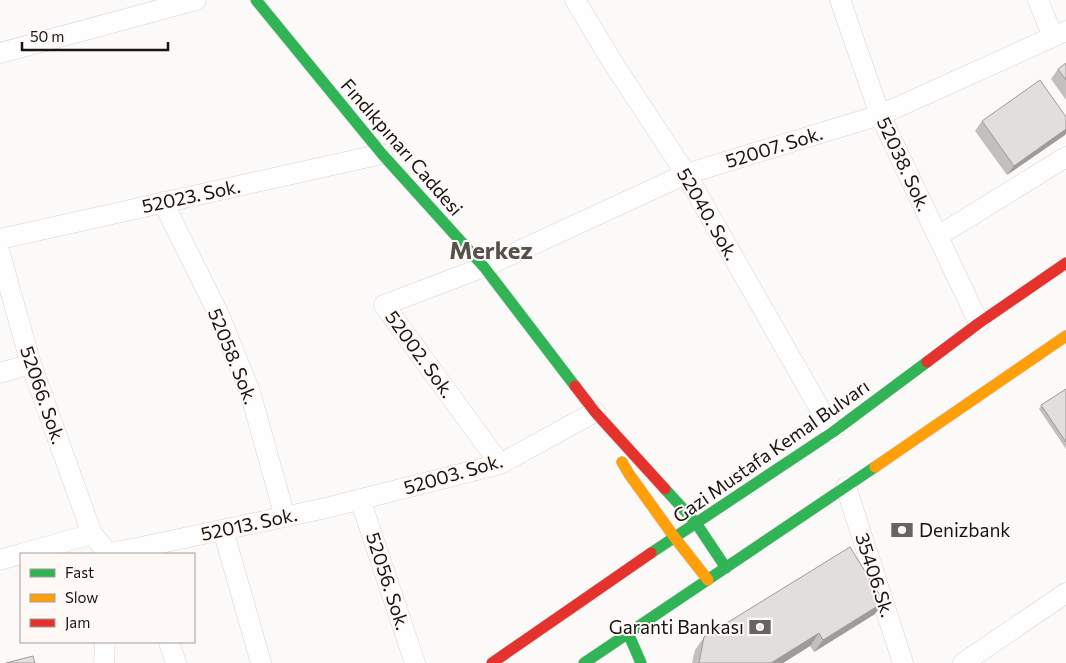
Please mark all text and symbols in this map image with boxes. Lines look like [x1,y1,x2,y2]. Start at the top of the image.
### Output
scale bar [22,20,169,52]
text: 50 m [30,27,64,45]
street label: Fındıkpınarı Caddesi [337,73,468,220]
street label: 52038. Sok. [873,113,936,215]
street label: 52007. Sok. [723,121,825,172]
street label: 52040. Sok. [673,164,744,264]
street label: 52023. Sok. [139,174,242,217]
district label: Merkez [449,235,533,264]
street label: 52058. Sok. [204,305,263,407]
street label: 52002. Sok. [381,306,460,402]
street label: 52066. Sok. [16,343,71,447]
street label: Gazi Mustafa Kemal Bulvarı [668,374,873,527]
street label: 52003. Sok. [401,448,505,499]
street label: 52013. Sok. [199,502,299,545]
bank icon: Denizbank [889,517,915,543]
place label: Denizbank [919,518,1011,541]
street label: 52056. Sok. [362,529,415,633]
street label: 35406.Sk. [851,530,900,620]
legend [20,553,195,643]
text: Fast [65,563,94,581]
text: Slow [65,588,98,606]
text: Jam [65,613,90,631]
bank icon: Garanti Bankası [747,614,773,640]
place label: Garanti Bankası [609,615,744,638]

